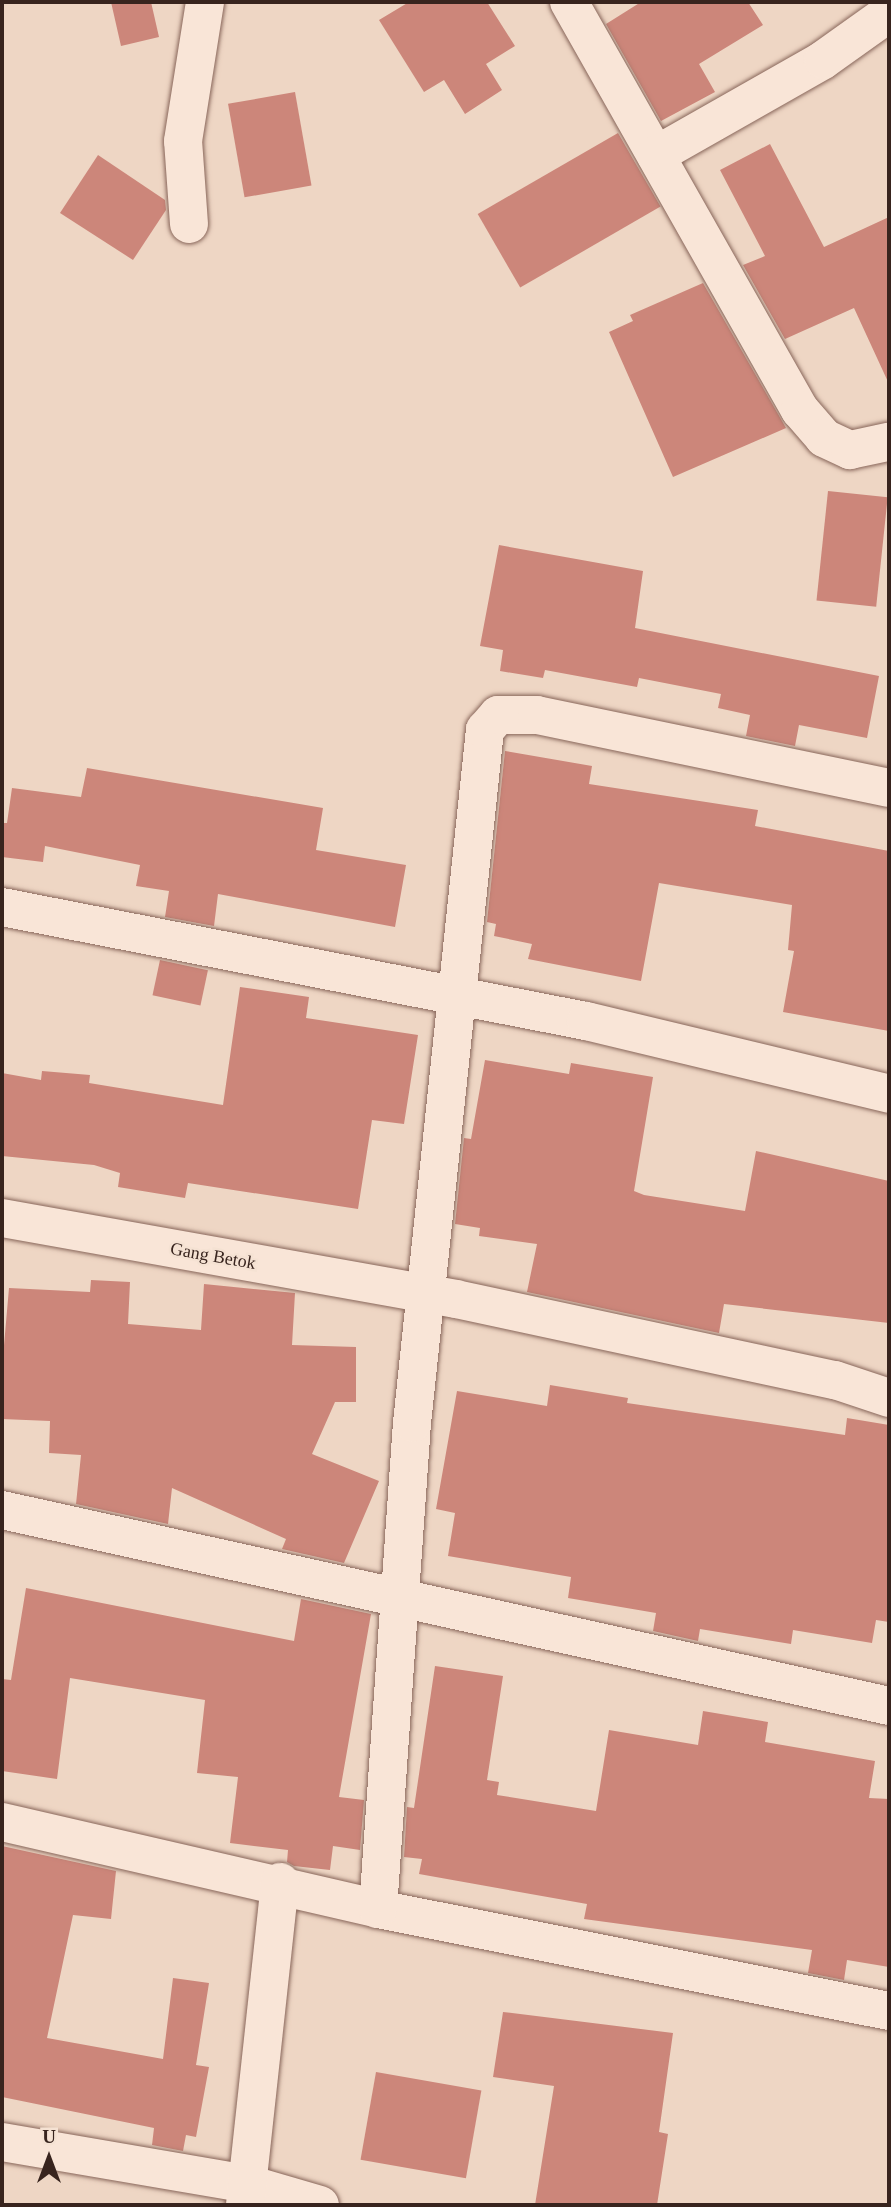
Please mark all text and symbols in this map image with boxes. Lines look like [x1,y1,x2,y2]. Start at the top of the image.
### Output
street label: Gang Betok [169,1238,257,1274]
north arrow [14,2123,84,2193]
text: U [42,2126,56,2147]

